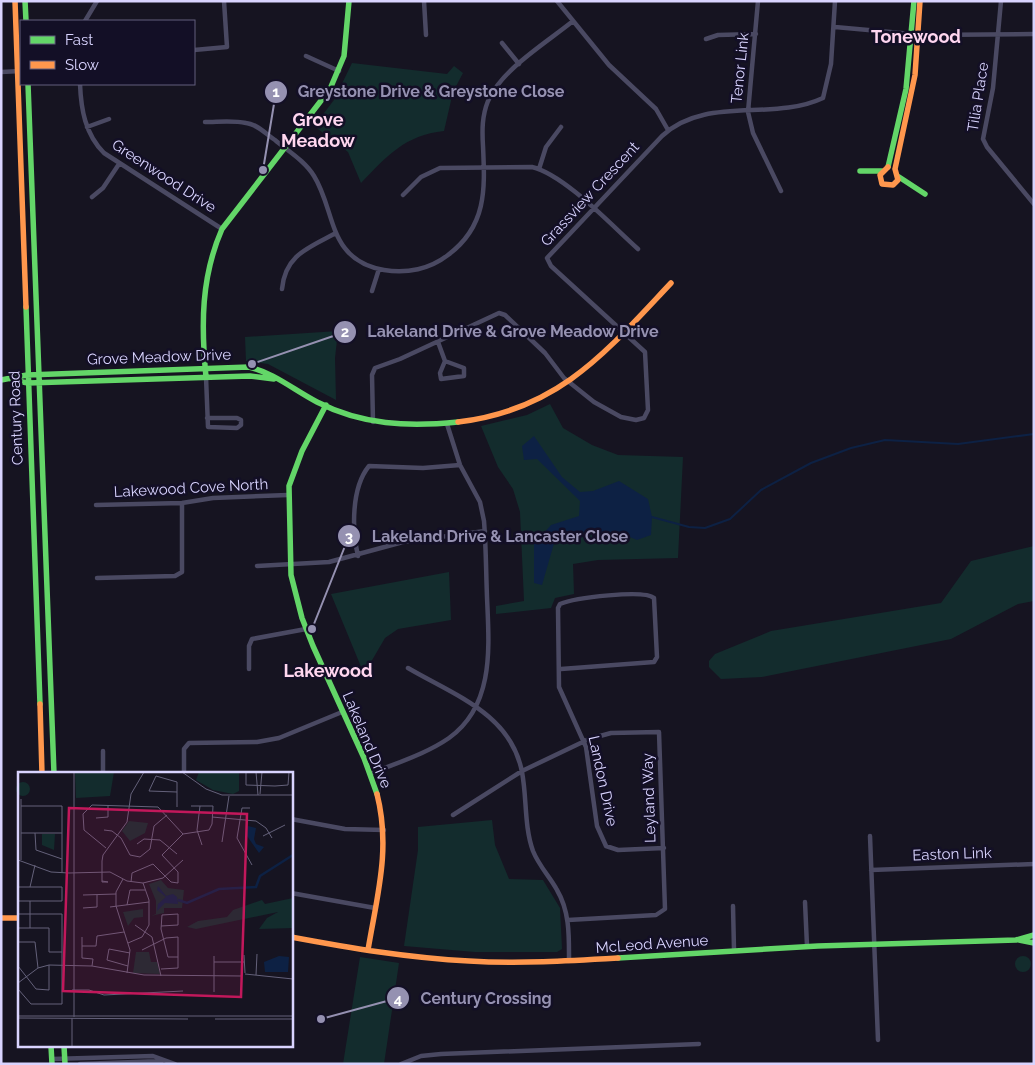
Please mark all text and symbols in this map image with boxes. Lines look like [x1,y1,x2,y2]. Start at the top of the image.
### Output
legend [20,20,195,85]
district label: Tonewood [871,26,961,47]
text: Fast [65,31,93,49]
street label: Tenor Link [727,32,753,104]
text: Slow [65,56,99,74]
street label: Tilia Place [964,61,992,133]
callout: Greystone Drive & Greystone Close [263,76,575,107]
text: Greystone Drive & Greystone Close [298,82,565,101]
text: 1 [272,83,280,101]
district label: Grove Meadow [281,109,356,151]
street label: Greenwood Drive [108,136,220,217]
street label: Grassview Crescent [537,138,643,250]
callout: Lakeland Drive & Grove Meadow Drive [332,316,669,347]
text: Lakeland Drive & Grove Meadow Drive [367,322,659,341]
text: 2 [341,323,349,341]
street label: Grove Meadow Drive [87,345,232,369]
street label: Century Road [5,370,27,466]
street label: Lakewood Cove North [113,475,269,501]
callout: Lakeland Drive & Lancaster Close [337,521,639,552]
text: Lakeland Drive & Lancaster Close [372,527,629,546]
text: 3 [345,528,353,546]
district label: Lakewood [283,660,373,681]
street label: Lakeland Drive [339,689,396,791]
street label: Landon Drive [585,734,621,828]
street label: Leyland Way [638,753,660,843]
inset map [18,772,292,1048]
street label: Easton Link [912,844,992,864]
street label: McLeod Avenue [595,931,709,957]
callout: Century Crossing [386,983,562,1014]
text: Century Crossing [420,989,552,1008]
text: 4 [394,990,403,1008]

